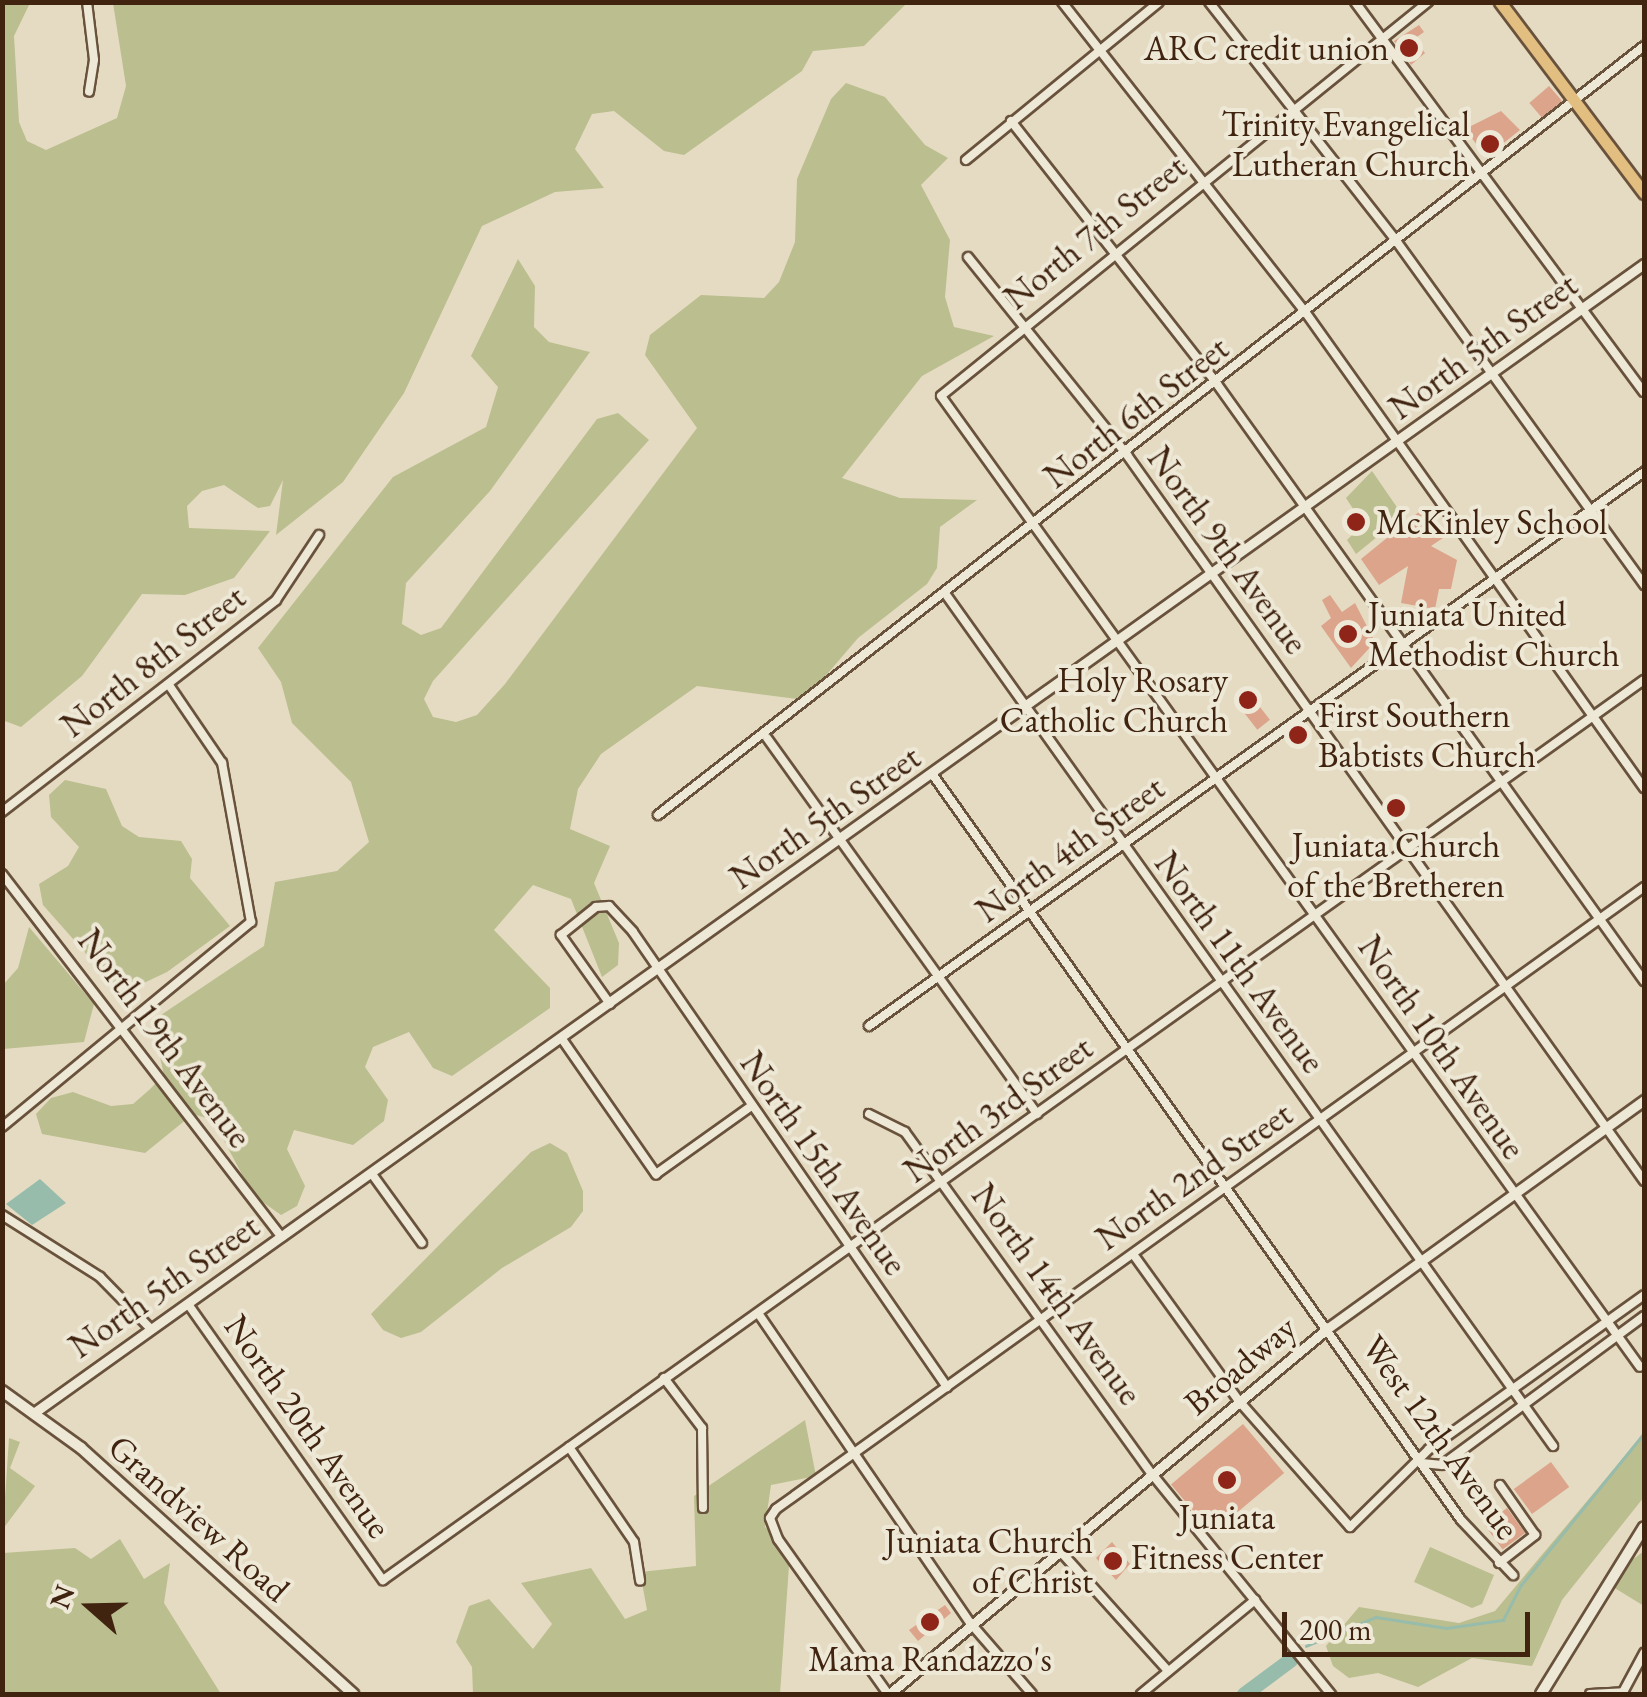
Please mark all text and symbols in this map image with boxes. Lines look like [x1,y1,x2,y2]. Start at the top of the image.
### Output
place label: ARC credit union [1144,27,1389,69]
marker: ARC credit union [1398,37,1420,59]
place label: Trinity Evangelical Lutheran Church [1222,103,1470,185]
marker: Trinity Evangelical Lutheran Church [1479,133,1501,155]
street label: North 7th Street [995,146,1195,318]
street label: North 5th Street [1381,264,1585,428]
street label: North 6th Street [1035,327,1237,497]
street label: North 9th Avenue [1139,438,1317,662]
place label: McKinley School [1376,501,1607,543]
marker: McKinley School [1345,511,1367,533]
street label: North 8th Street [52,576,254,746]
place label: Juniata United Methodist Church [1368,593,1620,675]
marker: Juniata United Methodist Church [1337,623,1359,645]
place label: Holy Rosary Catholic Church [1000,659,1228,741]
marker: Holy Rosary Catholic Church [1237,689,1259,711]
place label: First Southern Babtists Church [1318,694,1536,776]
marker: First Southern Babtists Church [1287,724,1309,746]
street label: North 5th Street [722,736,928,898]
street label: North 4th Street [968,767,1172,931]
marker: Juniata Church of the Bretheren [1385,797,1407,819]
place label: Juniata Church of the Bretheren [1287,824,1505,906]
street label: North 11th Avenue [1146,843,1334,1081]
street label: North 19th Avenue [69,920,261,1156]
street label: North 10th Avenue [1349,927,1535,1167]
street label: North 3rd Street [896,1027,1100,1191]
street label: North 15th Avenue [731,1043,917,1283]
street label: North 2nd Street [1088,1093,1300,1259]
street label: North 14th Avenue [963,1175,1151,1413]
street label: North 5th Street [61,1205,267,1367]
street label: North 20th Avenue [215,1306,401,1546]
street label: Broadway [1176,1306,1304,1424]
street label: West 12th Avenue [1353,1327,1529,1547]
street label: Grandview Road [100,1426,298,1610]
marker: Juniata Fitness Center [1216,1469,1238,1491]
place label: Juniata Fitness Center [1131,1496,1323,1578]
place label: Juniata Church of Christ [884,1520,1093,1602]
marker: Juniata Church of Christ [1102,1550,1124,1572]
north arrow [40,1557,140,1657]
text: N [41,1580,83,1614]
scale bar [1287,1592,1534,1654]
text: 200 m [1299,1610,1372,1649]
marker: Mama Randazzo's [919,1611,941,1633]
place label: Mama Randazzo's [808,1638,1052,1680]

